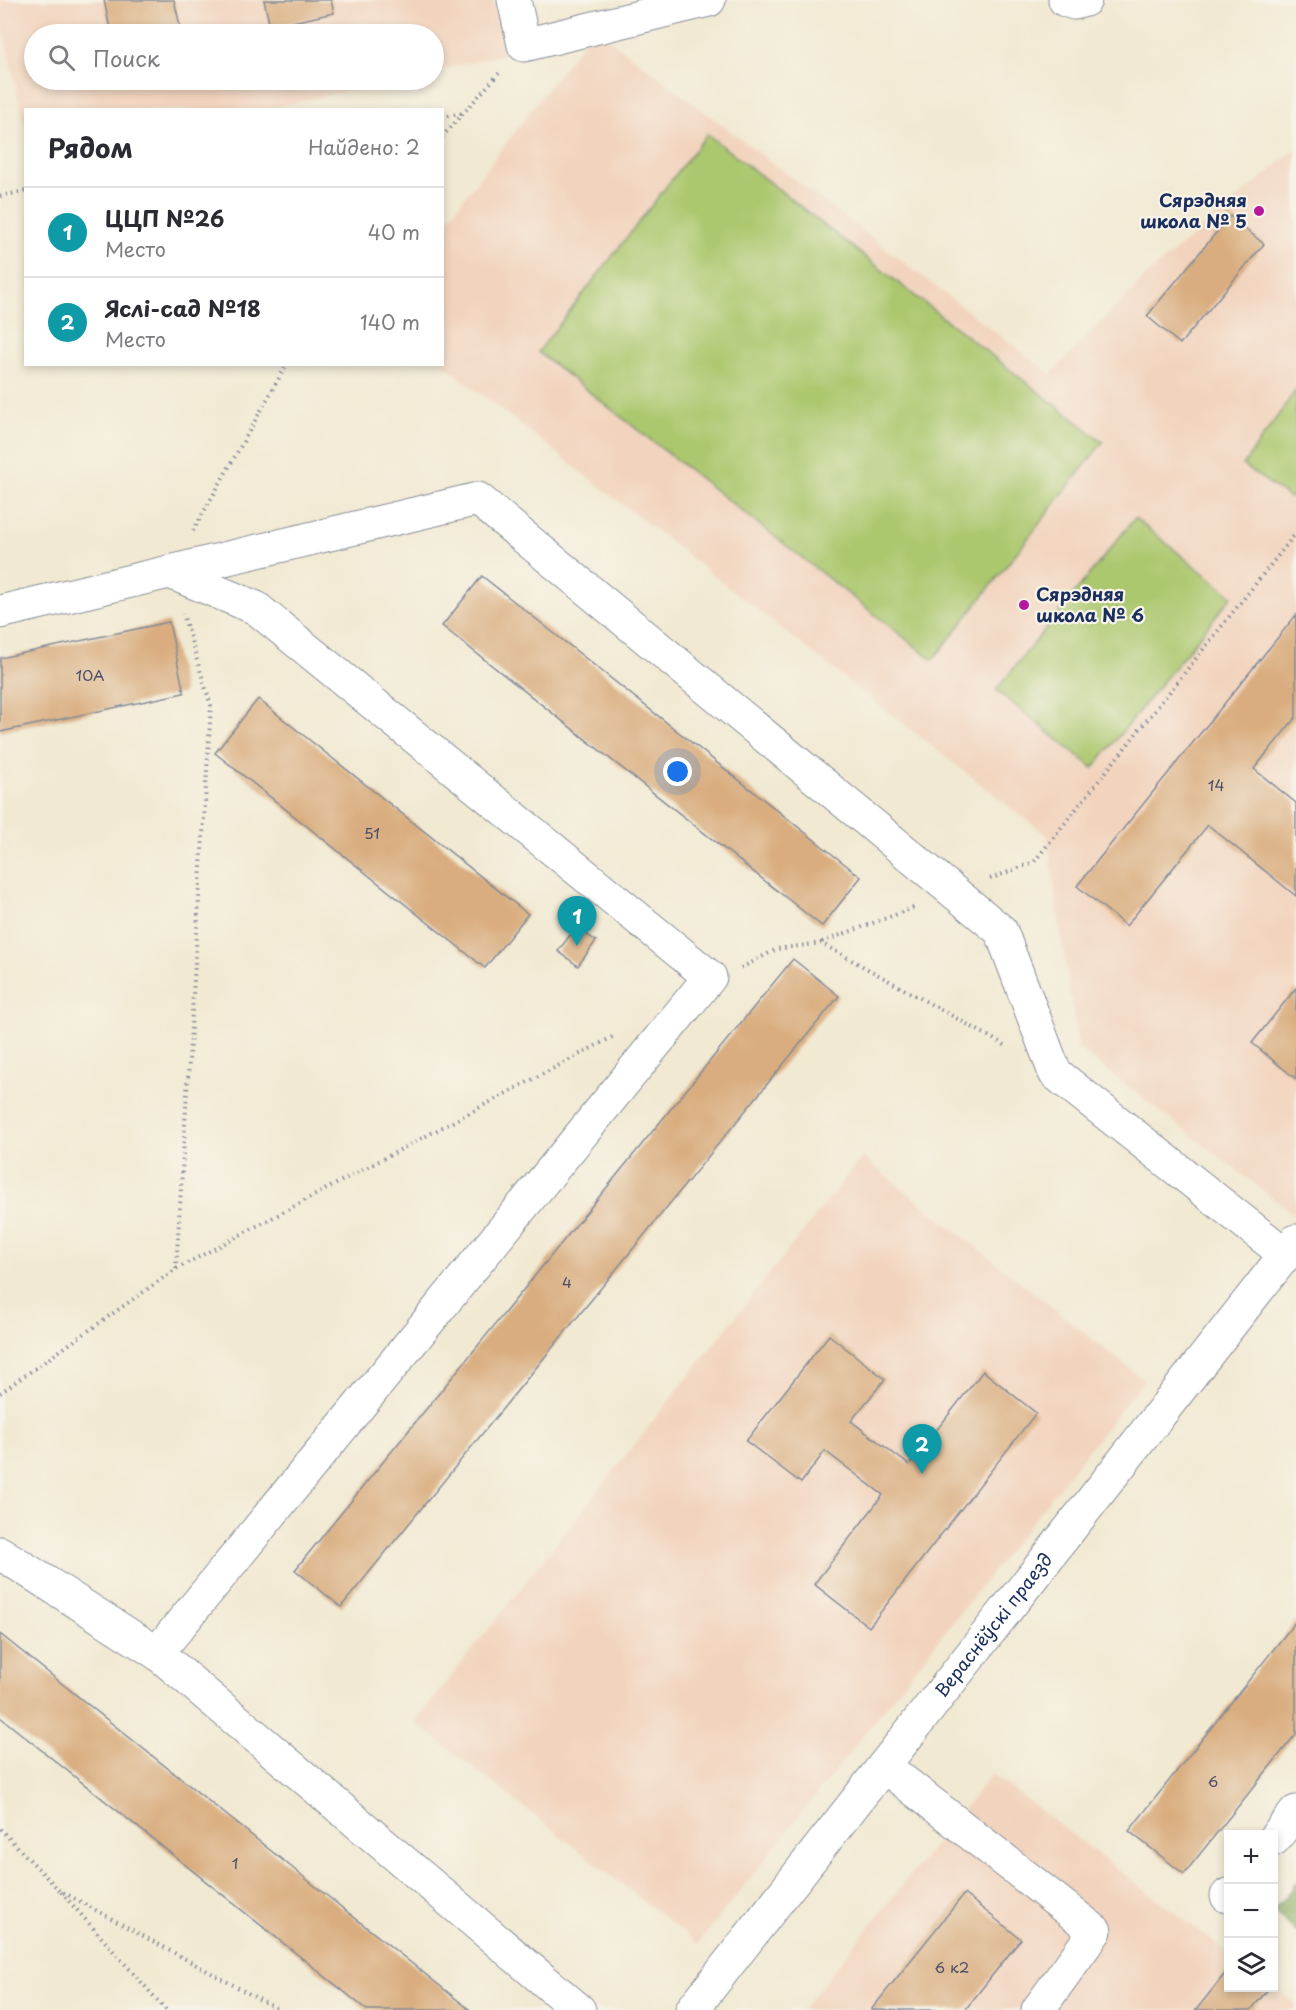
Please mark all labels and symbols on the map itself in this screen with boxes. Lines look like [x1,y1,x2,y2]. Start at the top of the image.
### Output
place label: Сярэдняя школа № 5 [1140,186,1247,234]
marker: Сярэдняя школа № 5 [1252,204,1266,218]
place label: Сярэдняя школа № 6 [1036,580,1144,628]
marker: Сярэдняя школа № 6 [1017,598,1031,612]
house number: 10А [75,663,105,686]
your location [663,757,692,786]
house number: 14 [1208,773,1224,796]
house number: 51 [364,821,380,844]
pin: 1 [558,896,596,946]
house number: 4 [562,1270,572,1293]
pin: 2 [902,1424,942,1474]
street label: Вераснёўскі праезд [928,1547,1058,1702]
house number: 6 [1208,1769,1218,1792]
house number: 1 [232,1851,238,1874]
house number: 6 к2 [935,1955,969,1978]

